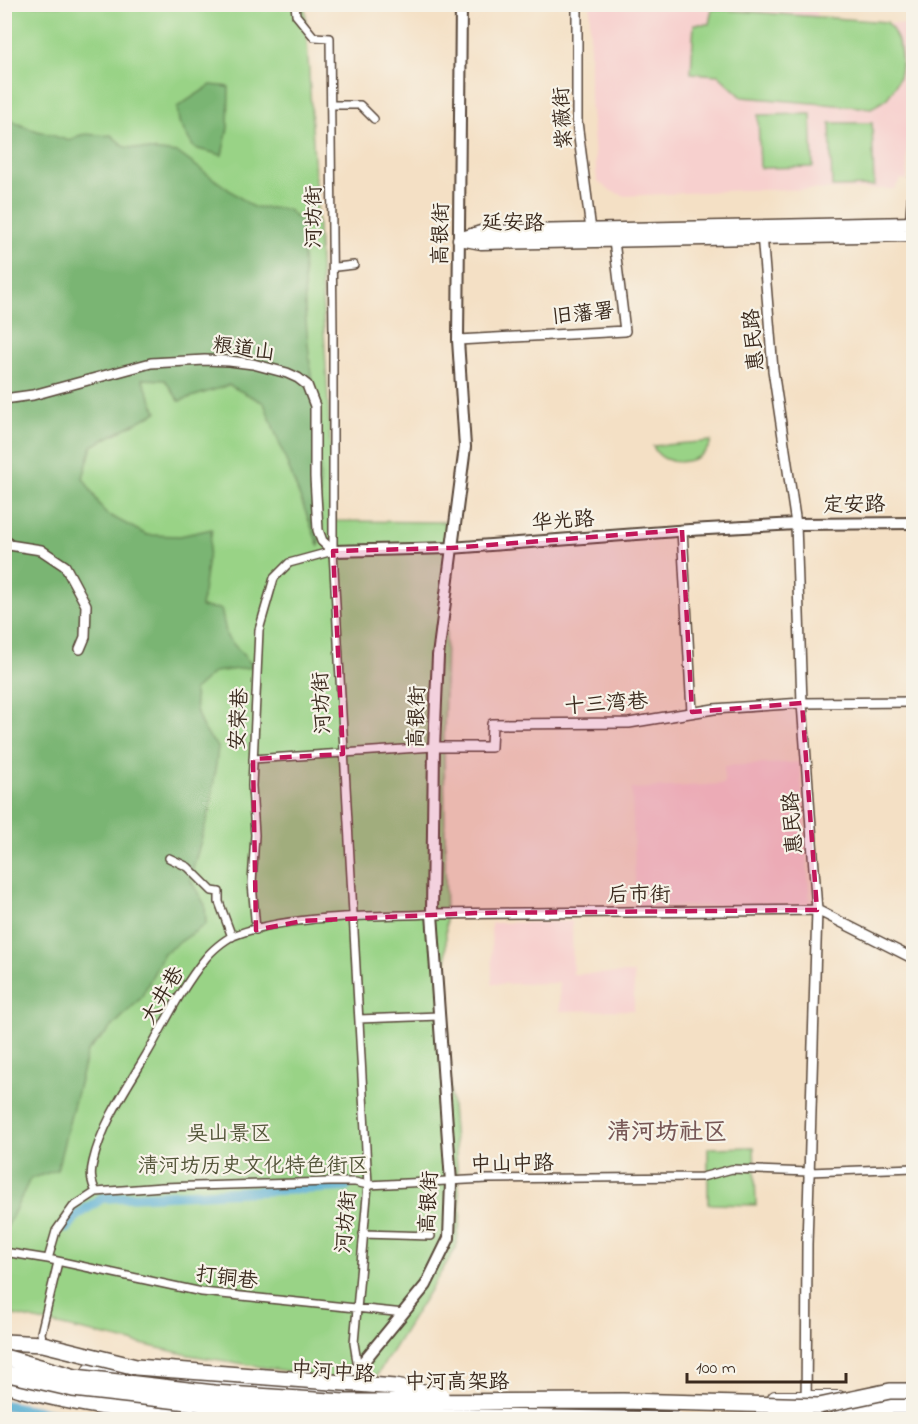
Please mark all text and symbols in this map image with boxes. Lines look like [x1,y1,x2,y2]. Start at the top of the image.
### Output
street label: 紫薇街 [547,86,581,150]
street label: 河坊街 [300,186,330,249]
street label: 高银街 [426,202,458,266]
street label: 延安路 [481,208,545,240]
street label: 旧藩署 [550,297,616,333]
street label: 惠民路 [737,307,773,373]
street label: 粮道山 [210,331,277,369]
street label: 定安路 [822,490,886,522]
street label: 华光路 [531,505,596,539]
street label: 河坊街 [306,671,340,735]
street label: 高银街 [402,685,434,749]
street label: 安荣巷 [223,687,257,751]
street label: 十三湾巷 [563,687,649,723]
street label: 惠民路 [777,790,811,855]
street label: 后市街 [608,881,671,911]
street label: 大井巷 [135,961,193,1031]
district label: 清河坊社区 [607,1116,727,1151]
park label: 吴山景区 [187,1120,271,1150]
street label: 中山中路 [470,1149,554,1181]
park label: 清河坊历史文化特色街区 [138,1152,369,1182]
street label: 高银街 [413,1170,447,1234]
street label: 河坊街 [329,1189,365,1255]
street label: 打铜巷 [194,1260,260,1298]
scale bar [687,1346,846,1384]
street label: 中河中路 [290,1355,376,1391]
text: 100 m [696,1356,736,1382]
street label: 中河高架路 [405,1368,510,1398]

